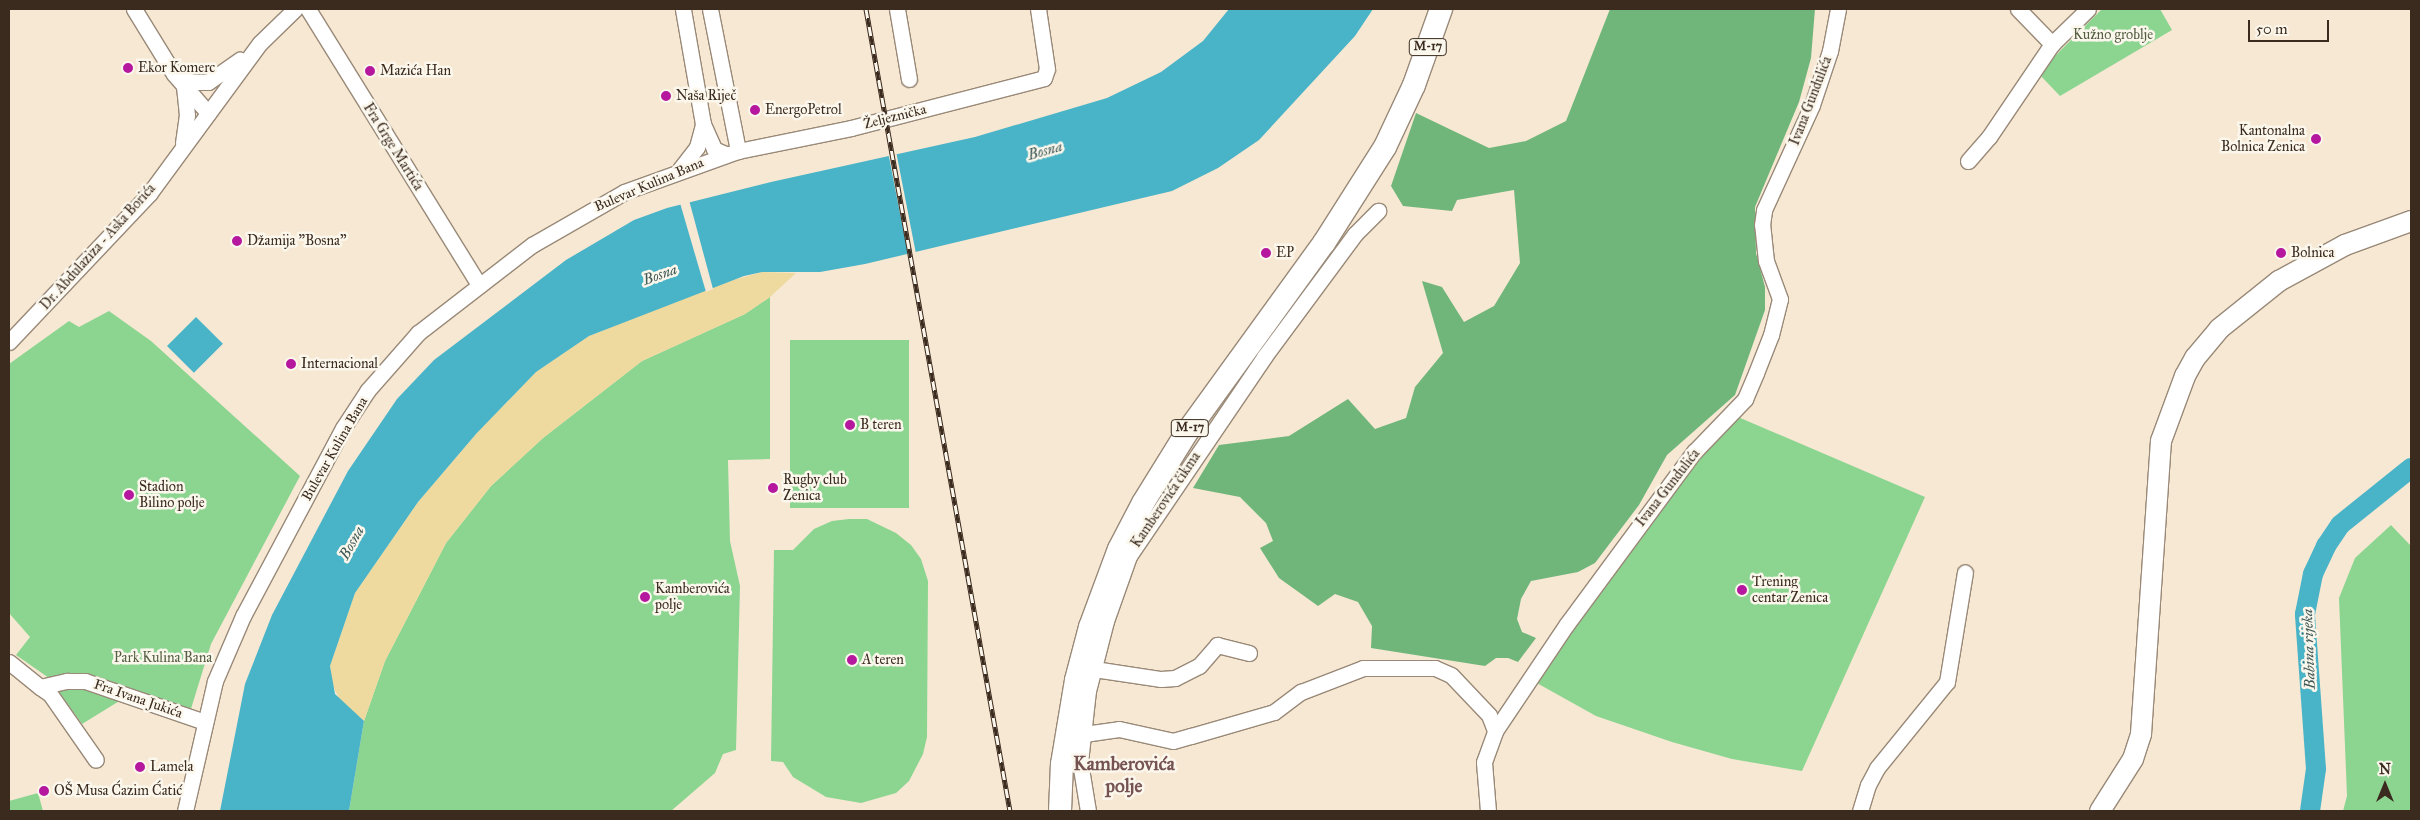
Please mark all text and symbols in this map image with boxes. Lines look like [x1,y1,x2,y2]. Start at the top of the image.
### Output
scale bar [2250,10,2331,42]
text: 50 m [2256,20,2288,38]
park label: Kužno groblje [2073,27,2153,43]
road number: M-17 [1408,38,1448,56]
street label: Ivana Gundulića [1786,54,1836,148]
place label: Ekor Komerc [138,60,215,76]
marker: Ekor Komerc [122,62,134,74]
place label: Mazića Han [380,63,451,79]
marker: Mazića Han [364,65,376,77]
place label: Naša Riječ [676,88,736,104]
marker: Naša Riječ [660,90,672,102]
street label: Fra Grge Martića [359,100,427,194]
street label: Željeznička [862,101,928,133]
place label: EnergoPetrol [765,102,842,118]
marker: EnergoPetrol [749,104,761,116]
place label: Kantonalna Bolnica Zenica [2221,123,2305,156]
marker: Kantonalna Bolnica Zenica [2309,132,2323,146]
water label: Bosna [1026,138,1064,164]
street label: Bulevar Kulina Bana [592,154,706,216]
street label: Dr. Abdulaziza - Aska Borića [37,180,159,314]
place label: Džamija "Bosna" [247,233,346,249]
marker: Džamija "Bosna" [231,235,243,247]
place label: EP [1276,245,1294,261]
place label: Bolnica [2291,245,2334,261]
marker: EP [1260,247,1272,259]
marker: Bolnica [2275,247,2287,259]
water label: Bosna [640,261,680,289]
place label: Internacional [301,356,378,372]
marker: Internacional [285,358,297,370]
street label: Bulevar Kulina Bana [298,394,372,504]
place label: B teren [860,417,902,433]
road number: M-17 [1170,418,1210,438]
marker: B teren [844,419,856,431]
street label: Ivana Gundulića [1632,446,1704,530]
street label: Kamberovića čikma [1128,449,1204,551]
place label: Rugby club Zenica [783,472,847,504]
place label: Stadion Bilino polje [139,479,205,512]
marker: Rugby club Zenica [767,482,779,494]
marker: Stadion Bilino polje [123,489,135,501]
water label: Bosna [336,523,368,563]
place label: Trening centar Zenica [1752,574,1828,606]
place label: Kamberovića polje [655,581,730,614]
marker: Trening centar Zenica [1736,584,1748,596]
marker: Kamberovića polje [639,591,651,603]
water label: Babina rijeka [2299,609,2319,689]
park label: Park Kulina Bana [114,650,212,666]
place label: A teren [862,652,904,668]
marker: A teren [846,654,858,666]
street label: Fra Ivana Jukića [91,676,185,722]
district label: Kamberovića polje [1073,753,1175,797]
place label: Lamela [150,759,194,775]
north arrow [2360,760,2410,810]
marker: Lamela [134,761,146,773]
text: N [2379,761,2391,778]
place label: OŠ Musa Ćazim Ćatić [54,783,182,799]
marker: OŠ Musa Ćazim Ćatić [38,785,50,797]

